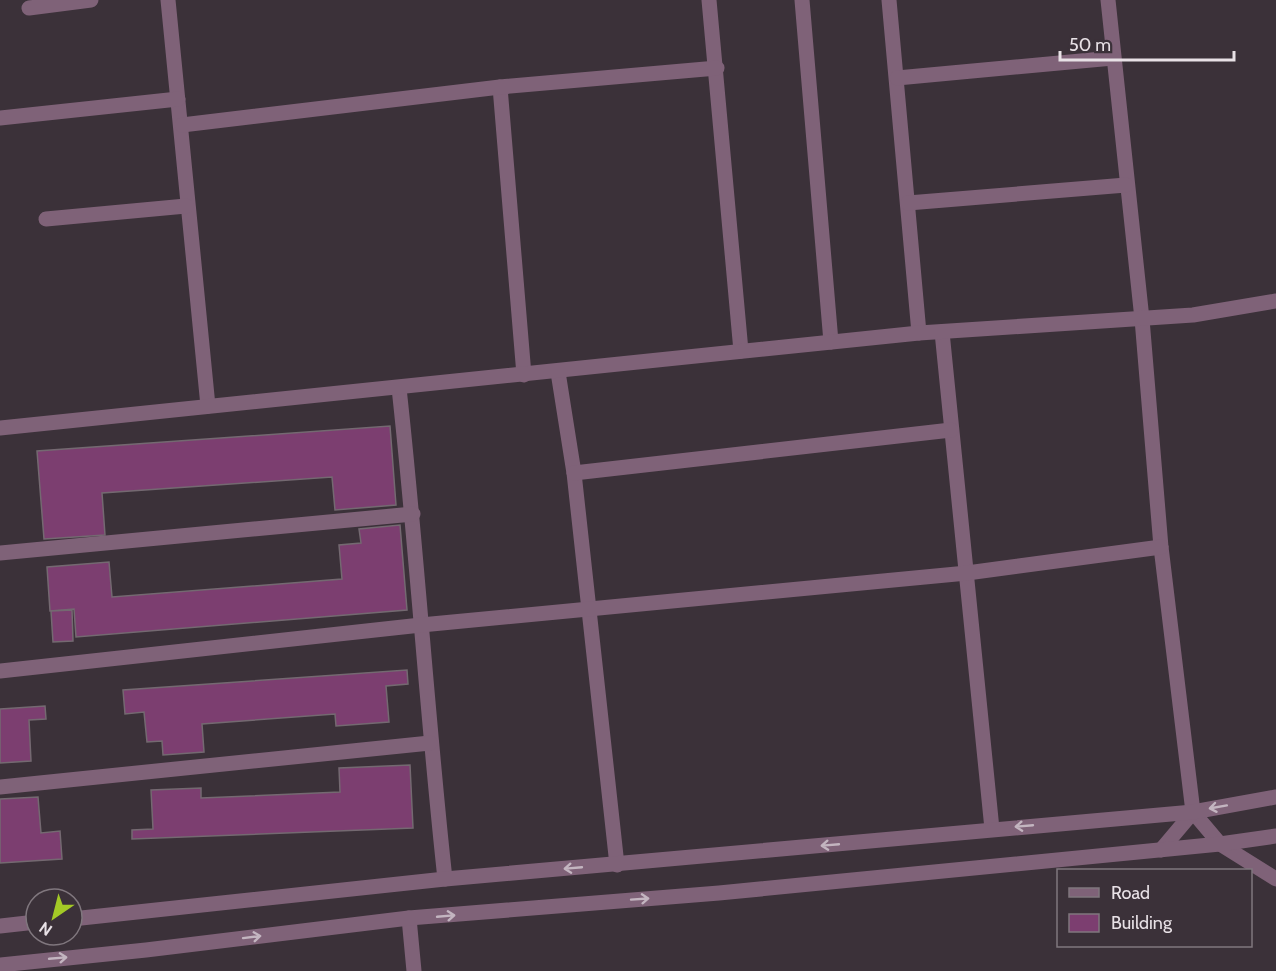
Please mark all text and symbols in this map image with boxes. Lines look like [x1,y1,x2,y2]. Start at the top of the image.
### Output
scale bar [1060,24,1234,62]
text: 50 m [1069,34,1111,56]
one-way arrow [1209,802,1229,813]
one-way arrow [1015,821,1035,832]
one-way arrow [821,840,841,851]
one-way arrow [564,863,584,874]
legend [1057,869,1252,947]
text: Road [1111,882,1150,904]
north arrow [24,887,84,947]
one-way arrow [630,893,650,904]
one-way arrow [435,910,455,921]
text: Building [1111,912,1173,934]
text: N [36,918,56,940]
one-way arrow [242,932,261,943]
one-way arrow [48,952,68,963]

